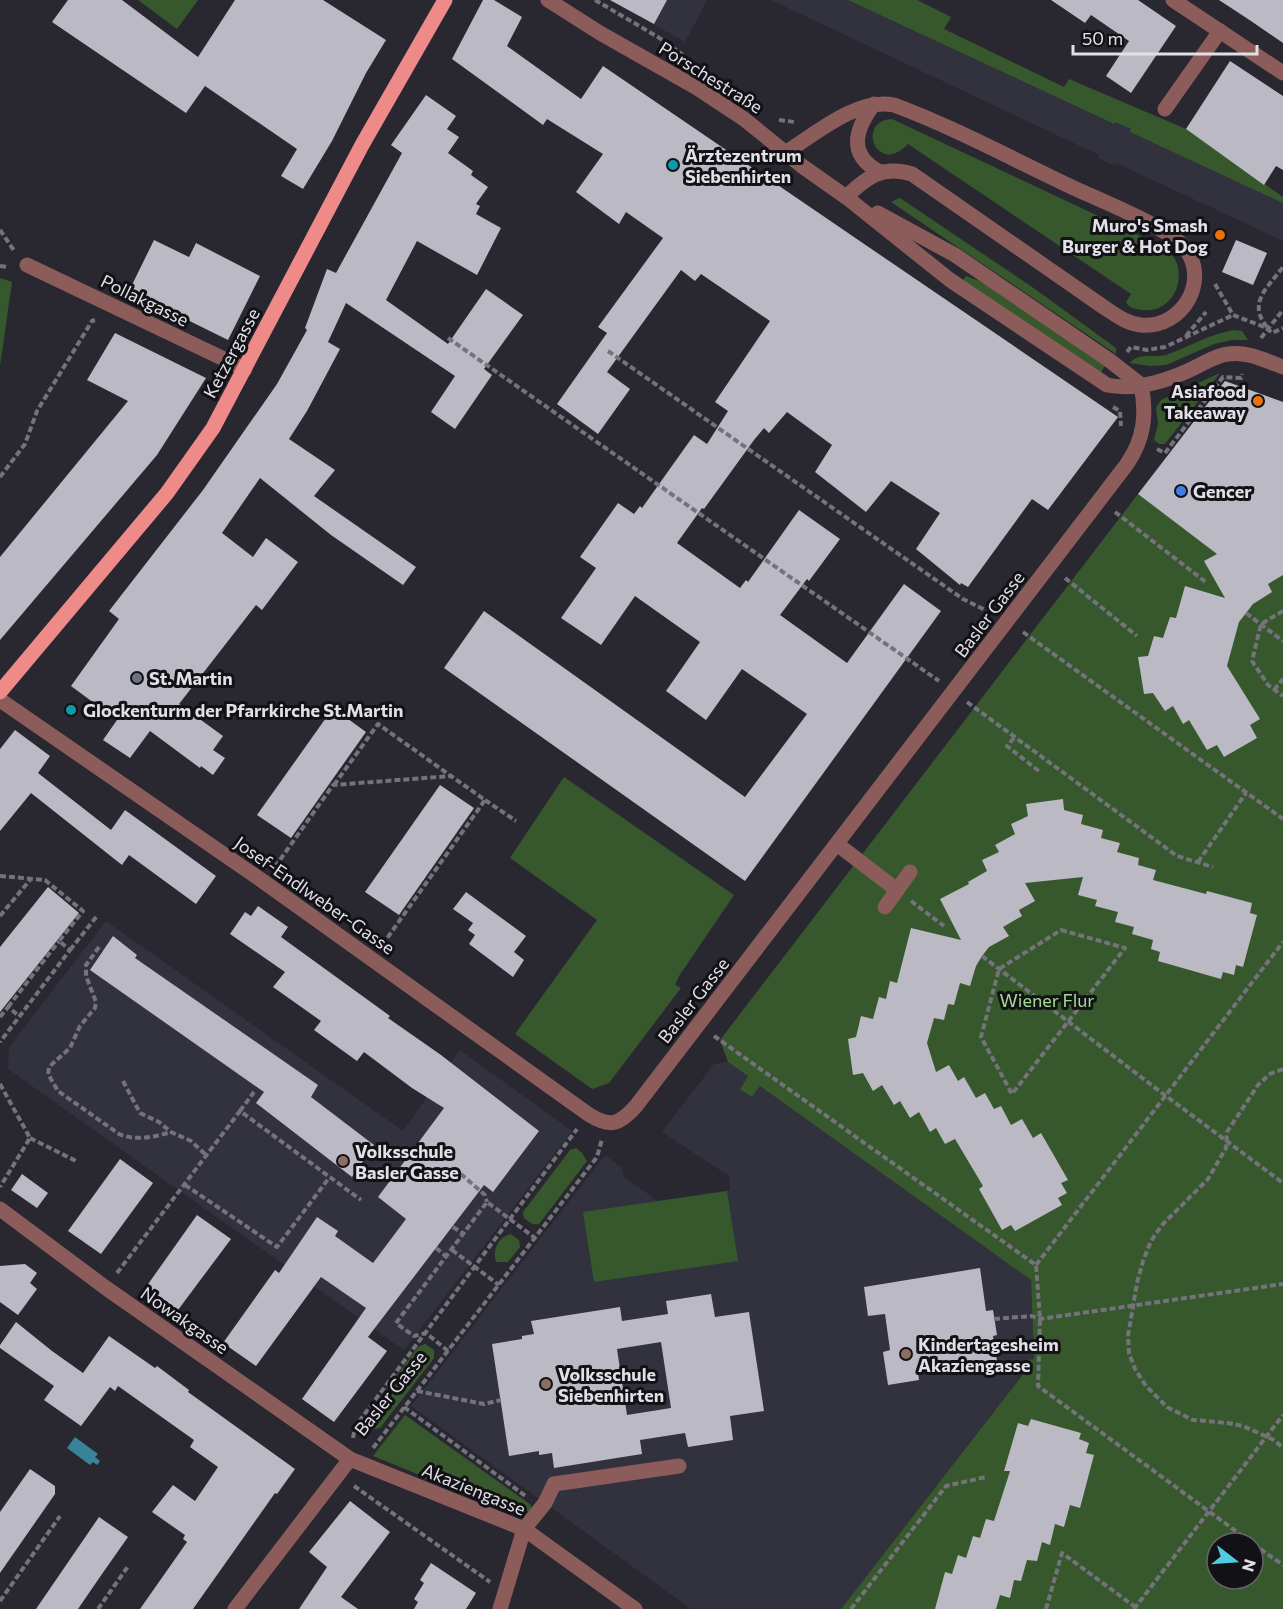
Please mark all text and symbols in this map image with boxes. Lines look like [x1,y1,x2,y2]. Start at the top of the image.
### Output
scale bar [1073,18,1258,56]
text: 50 m [1082,27,1123,49]
street label: Porschestraße [655,36,767,118]
place label: Ärztezentrum Siebenhirten [685,144,802,187]
marker: Ärztezentrum Siebenhirten [666,158,680,172]
place label: Muro's Smash Burger & Hot Dog [1062,214,1208,257]
marker: Muro's Smash Burger & Hot Dog [1213,228,1227,242]
street label: Pollakgasse [98,269,192,331]
street label: Ketzergasse [198,304,264,402]
place label: Asiafood Takeaway [1164,380,1246,423]
marker: Asiafood Takeaway [1251,394,1265,408]
place label: Gencer [1193,480,1252,502]
marker: Gencer [1174,484,1188,498]
street label: Basler Gasse [949,566,1029,662]
place label: St. Martin [149,667,233,689]
marker: St. Martin [130,671,144,685]
place label: Glockenturm der Pfarrkirche St.Martin [83,699,403,721]
marker: Glockenturm der Pfarrkirche St.Martin [64,703,78,717]
street label: Josef-Endlweber-Gasse [231,831,399,959]
street label: Basler Gasse [653,953,733,1047]
park label: Wiener Flur [999,989,1095,1011]
place label: Volksschule Basler Gasse [355,1140,459,1183]
marker: Volksschule Basler Gasse [336,1154,350,1168]
street label: Nowakgasse [137,1282,233,1358]
place label: Kindertagesheim Akaziengasse [918,1333,1059,1376]
street label: Basler Gasse [349,1346,431,1440]
marker: Kindertagesheim Akaziengasse [899,1347,913,1361]
place label: Volksschule Siebenhirten [558,1363,664,1406]
marker: Volksschule Siebenhirten [539,1377,553,1391]
street label: Akaziengasse [419,1458,529,1520]
north arrow [1205,1531,1265,1591]
text: N [1239,1557,1261,1574]

